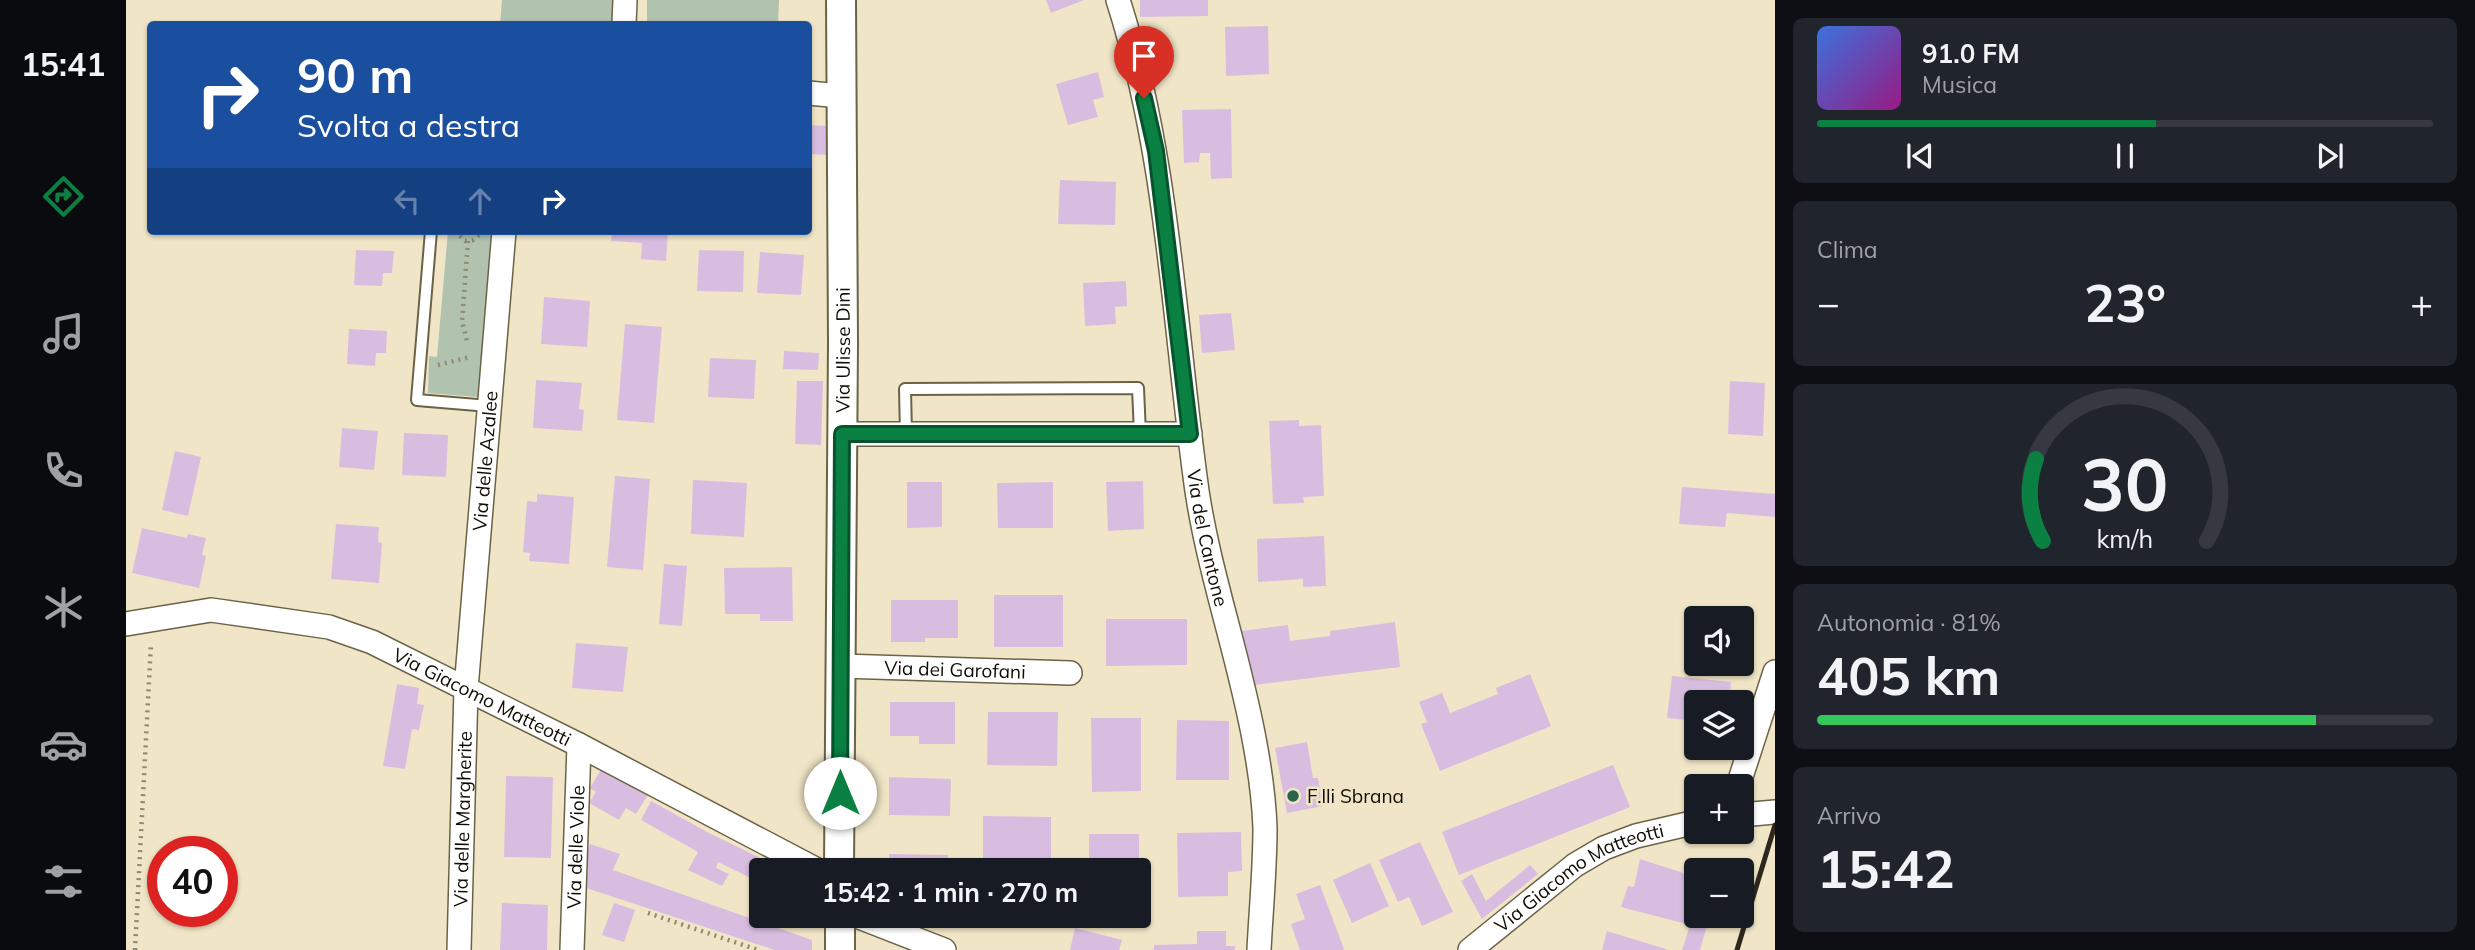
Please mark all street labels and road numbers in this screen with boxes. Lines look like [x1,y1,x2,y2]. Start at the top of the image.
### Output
street label: Via Ulisse Dini [830,287,855,413]
street label: Via delle Azalee [467,390,503,532]
street label: Via del Cantone [1182,468,1234,609]
street label: Via Giacomo Matteotti [389,642,575,751]
street label: Via dei Garofani [884,655,1026,684]
street label: Via delle Margherite [448,731,477,907]
street label: Via delle Viole [561,785,590,909]
street label: Via Giacomo Matteotti [1490,818,1666,937]

